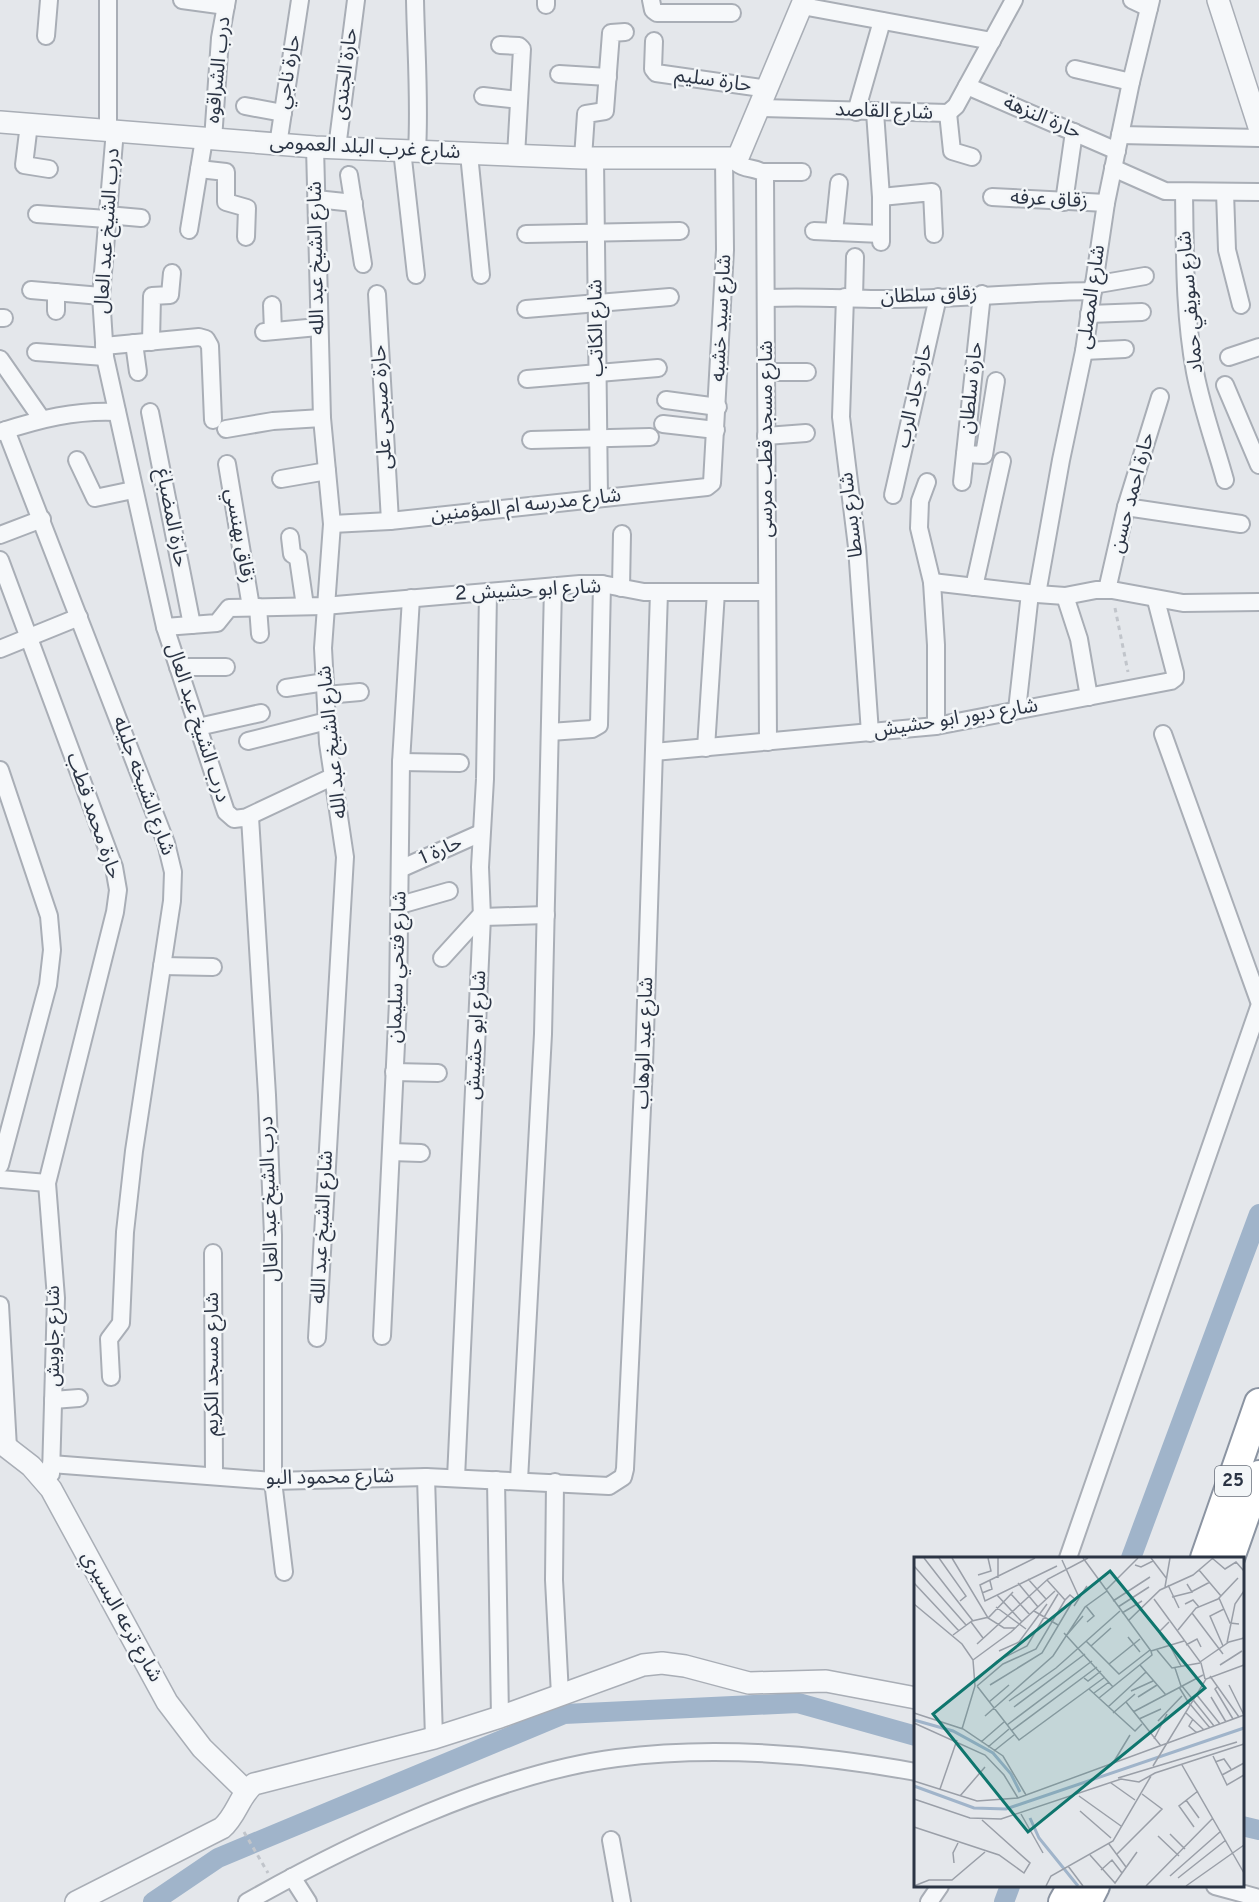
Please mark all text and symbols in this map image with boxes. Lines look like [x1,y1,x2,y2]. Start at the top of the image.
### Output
street label: درب الشراقوه [200,15,238,125]
street label: حارة الجندى [327,27,365,121]
street label: حارة ناجي [270,33,308,111]
street label: حارة سليم [673,63,753,99]
street label: حارة النزهة [999,90,1085,146]
street label: شارع القاصد [835,97,933,127]
street label: شارع غرب البلد العمومى [269,130,461,166]
street label: درب الشيخ عبد العال [89,147,127,315]
street label: شارع الشيخ عبد الله [303,181,331,335]
street label: زقاق عرفه [1010,185,1088,215]
street label: شارع سويفي حماد [1172,230,1211,374]
street label: شارع المصلى [1072,243,1112,351]
street label: شارع سيد خشبه [706,254,738,382]
street label: شارع الكاتب [583,279,611,377]
street label: زقاق سلطان [880,281,978,311]
street label: شارع مسجد قطب مرسى [754,340,780,538]
street label: حارة جاد الرب [890,341,940,451]
street label: حارة سلطان [954,341,990,435]
street label: حارة صبحى على [367,344,399,470]
street label: حارة احمد حسن [1104,430,1162,556]
street label: حارة المضباغ [149,466,193,570]
street label: شارع بسطا [834,471,870,559]
street label: شارع مدرسه ام المؤمنين [430,483,622,529]
street label: زقاق بهنسي [217,487,260,586]
street label: شارع ابو حشيش 2 [454,574,602,608]
street label: درب الشيخ عبد العال [159,640,235,806]
street label: شارع الشيخ عبد الله [312,664,354,820]
street label: شارع دبور ابو حشيش [872,693,1040,745]
street label: شارع الشيخه جليله [106,713,180,859]
street label: حارة محمد قطب [59,749,127,883]
street label: حارة 1 [415,830,467,872]
street label: شارع فتحي سليمان [382,890,414,1044]
street label: شارع ابو حشيش [461,970,493,1100]
street label: شارع عبد الوهاب [630,976,660,1110]
street label: درب الشيخ عبد العال [254,1116,286,1282]
street label: شارع الشيخ عبد الله [306,1150,340,1304]
street label: شارع جاويش [41,1285,67,1387]
street label: شارع مسجد الكريم [200,1292,226,1436]
street label: شارع محمود البو [266,1464,394,1492]
road number: 25 [1215,1466,1251,1496]
street label: شارع ترعه البسيري [74,1547,168,1687]
inset map [914,1557,1244,1887]

